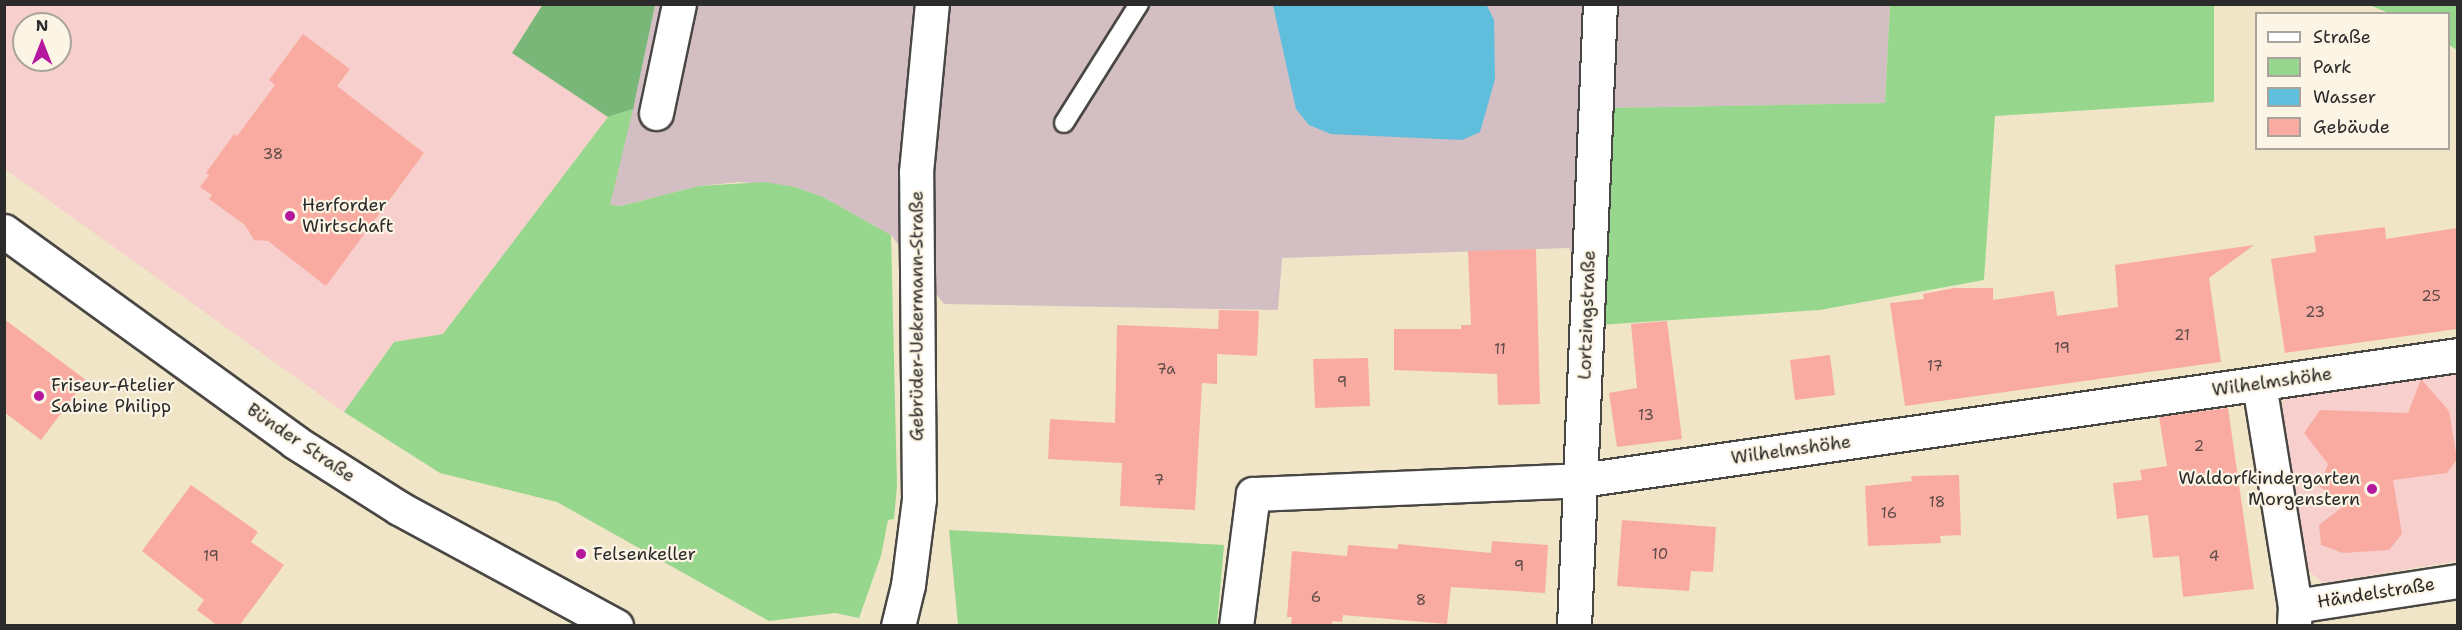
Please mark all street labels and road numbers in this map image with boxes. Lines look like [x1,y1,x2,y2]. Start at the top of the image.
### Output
street label: Gebrüder-Uekermann-Straße [906,191,928,441]
street label: Lortzingstraße [1574,250,1600,380]
street label: Wilhelmshöhe [2211,363,2333,401]
street label: Bünder Straße [243,399,359,487]
street label: Wilhelmshöhe [1730,431,1852,469]
street label: Händelstraße [2316,573,2436,613]

